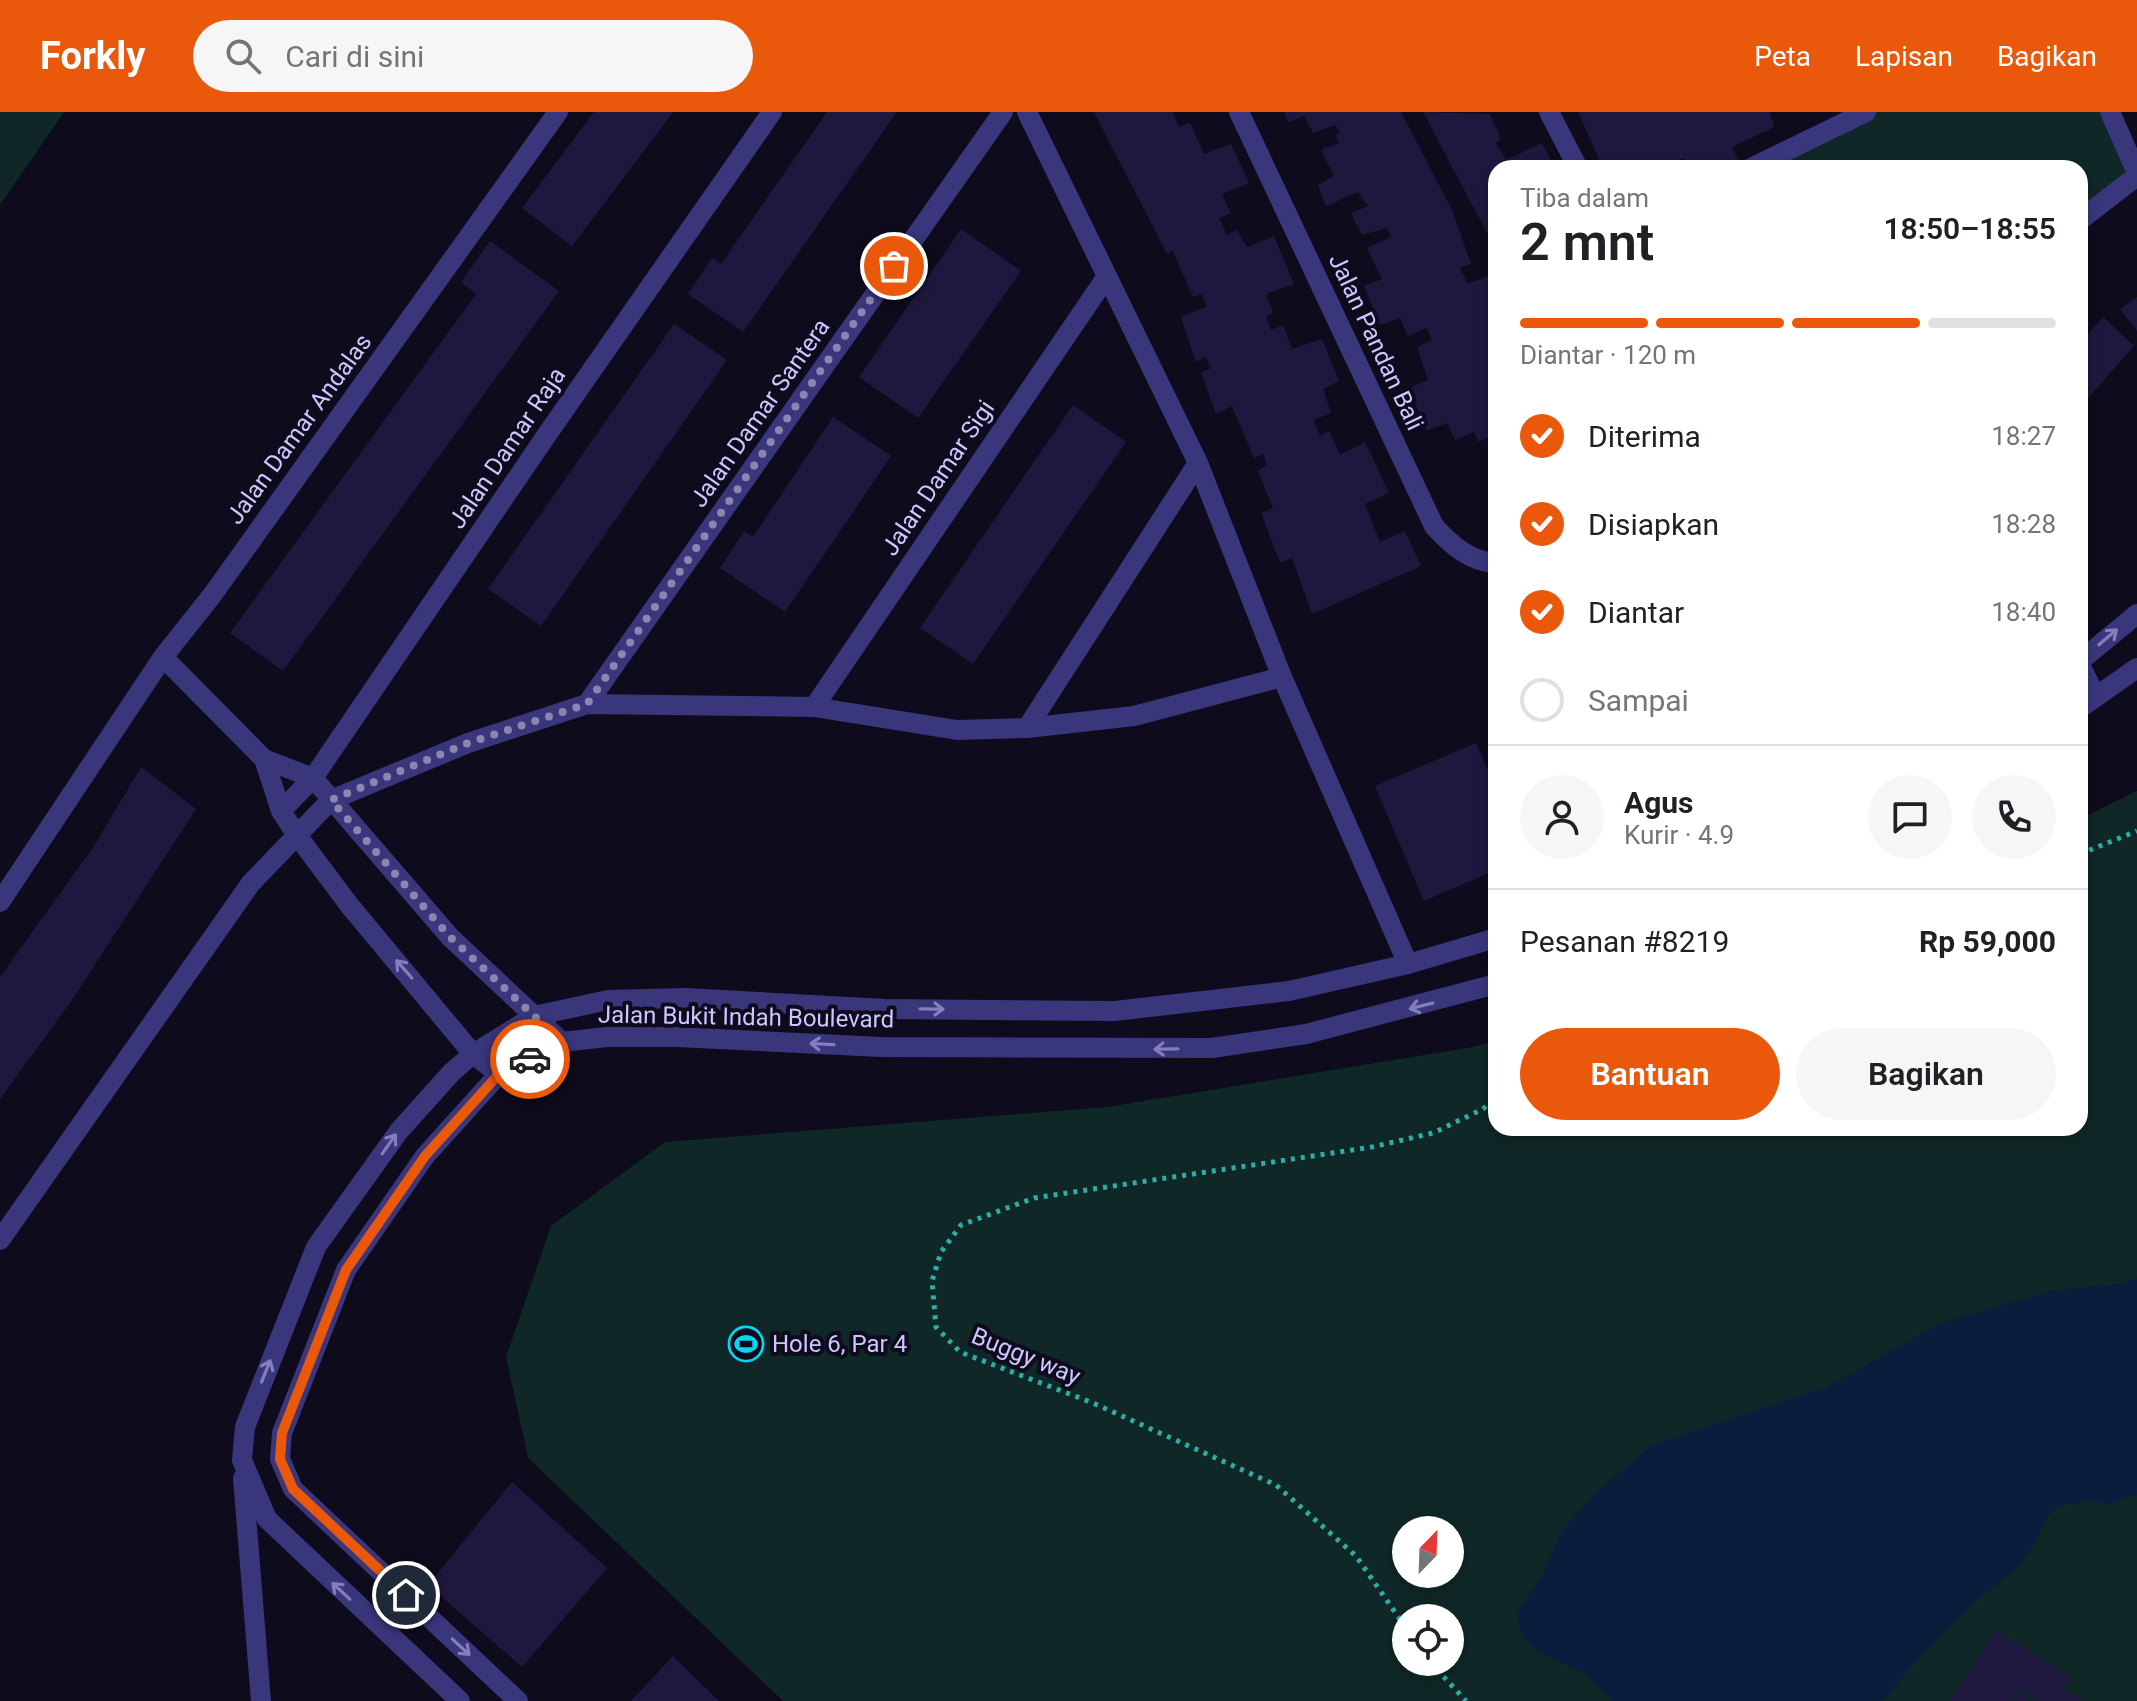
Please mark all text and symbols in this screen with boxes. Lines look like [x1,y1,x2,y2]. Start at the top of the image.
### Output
search box [193,20,753,92]
text: Forkly [40,34,145,78]
icon: search [221,34,265,78]
text: Cari di sini [285,39,424,74]
text: Peta [1754,40,1811,73]
text: Lapisan [1855,40,1953,73]
text: Bagikan [1997,40,2097,73]
text: Tiba dalam [1520,183,1649,213]
text: 18:50–18:55 [1883,211,2056,246]
text: 2 mnt [1520,212,1654,273]
pin [860,232,928,300]
icon: bag [872,244,916,288]
street label: Jalan Pandan Bali [1323,249,1429,435]
street label: Jalan Damar Santera [685,314,835,512]
street label: Jalan Damar Andalas [221,328,377,530]
text: Diantar · 120 m [1520,340,1696,370]
street label: Jalan Damar Raja [443,362,571,534]
street label: Jalan Damar Sigi [876,395,1000,561]
icon: check [1520,414,1564,458]
text: Diterima [1588,419,1701,454]
text: 18:27 [1991,421,2056,451]
icon: check [1520,502,1564,546]
text: Disiapkan [1588,507,1719,542]
text: 18:28 [1991,509,2056,539]
icon: check [1520,590,1564,634]
text: Diantar [1588,595,1684,630]
text: 18:40 [1991,597,2056,627]
one-way arrow [2098,628,2118,646]
text: Sampai [1588,683,1689,718]
button: person [1520,775,1604,859]
button: chat [1868,775,1952,859]
button: phone [1972,775,2056,859]
text: Agus [1624,785,1694,820]
text: Kurir · 4.9 [1624,820,1734,850]
text: Pesanan #8219 [1520,924,1729,959]
text: Rp 59,000 [1919,924,2056,959]
one-way arrow [395,960,413,980]
one-way arrow [1409,999,1435,1014]
street label: Jalan Bukit Indah Boulevard [598,1000,894,1034]
one-way arrow [918,1001,945,1017]
courier [490,1019,570,1099]
button: Bantuan [1520,1028,1780,1120]
button: Bagikan [1796,1028,2056,1120]
one-way arrow [809,1036,836,1051]
icon: car [508,1037,552,1081]
one-way arrow [1153,1041,1180,1056]
one-way arrow [381,1134,397,1156]
street label: Buggy way [968,1322,1085,1391]
sports icon: Hole 6, Par 4 [727,1325,765,1363]
place label: Hole 6, Par 4 [772,1330,907,1358]
one-way arrow [260,1359,274,1384]
north arrow [1392,1516,1464,1588]
map controls [1392,1516,1464,1676]
pin [372,1561,440,1629]
icon: home [384,1573,428,1617]
one-way arrow [331,1581,351,1600]
button: locate [1392,1604,1464,1676]
one-way arrow [451,1638,471,1657]

